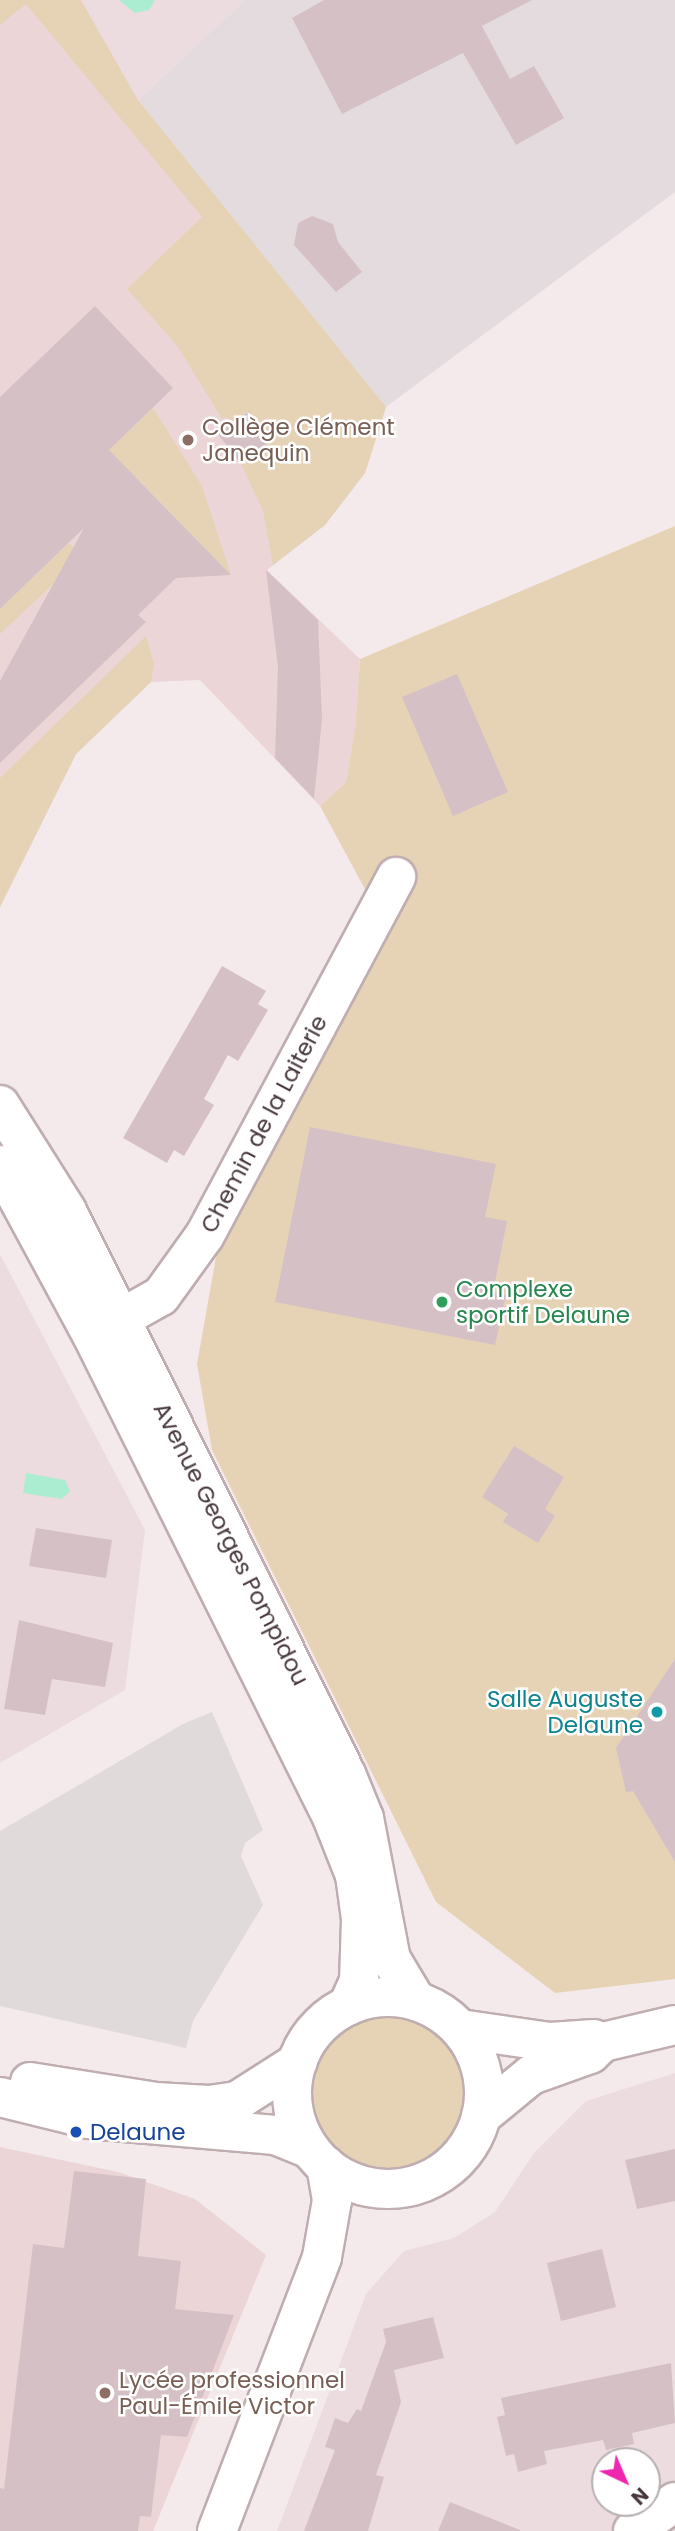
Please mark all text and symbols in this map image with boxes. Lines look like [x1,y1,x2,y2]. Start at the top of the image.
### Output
place label: Collège Clément Janequin [202,413,395,467]
marker: Collège Clément Janequin [180,432,196,448]
street label: Chemin de la Laiterie [195,1010,333,1238]
place label: Complexe sportif Delaune [456,1275,630,1329]
marker: Complexe sportif Delaune [434,1294,450,1310]
street label: Avenue Georges Pompidou [147,1398,315,1690]
place label: Salle Auguste Delaune [487,1685,643,1739]
marker: Salle Auguste Delaune [649,1704,665,1720]
place label: Delaune [90,2118,185,2146]
marker: Delaune [68,2124,84,2140]
place label: Lycée professionnel Paul-Émile Victor [119,2366,345,2420]
marker: Lycée professionnel Paul-Émile Victor [97,2385,113,2401]
north arrow [591,2447,661,2517]
text: N [625,2481,654,2511]

